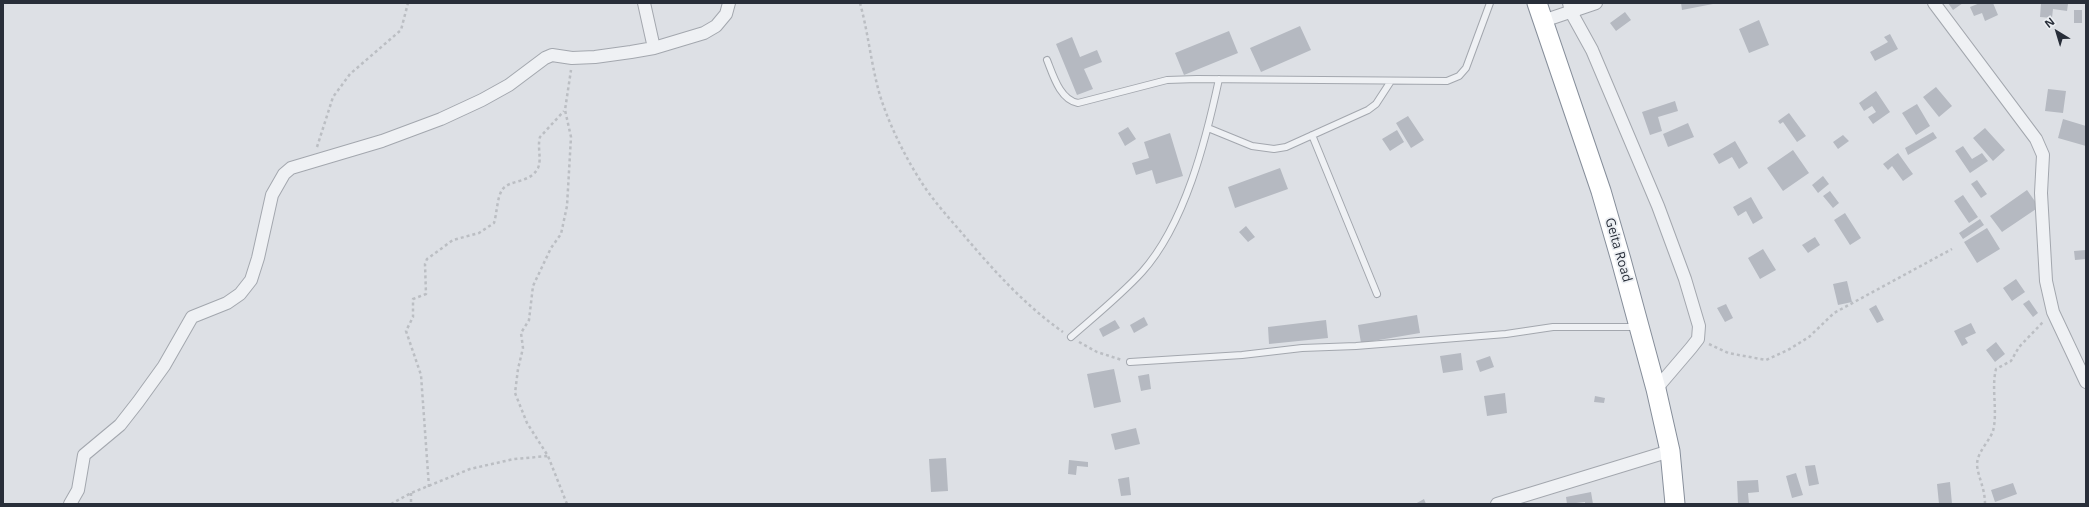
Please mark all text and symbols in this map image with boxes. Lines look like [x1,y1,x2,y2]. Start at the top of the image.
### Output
north arrow [2037,12,2077,52]
text: N [2041,13,2057,31]
street label: Geita Road [1601,216,1635,284]

